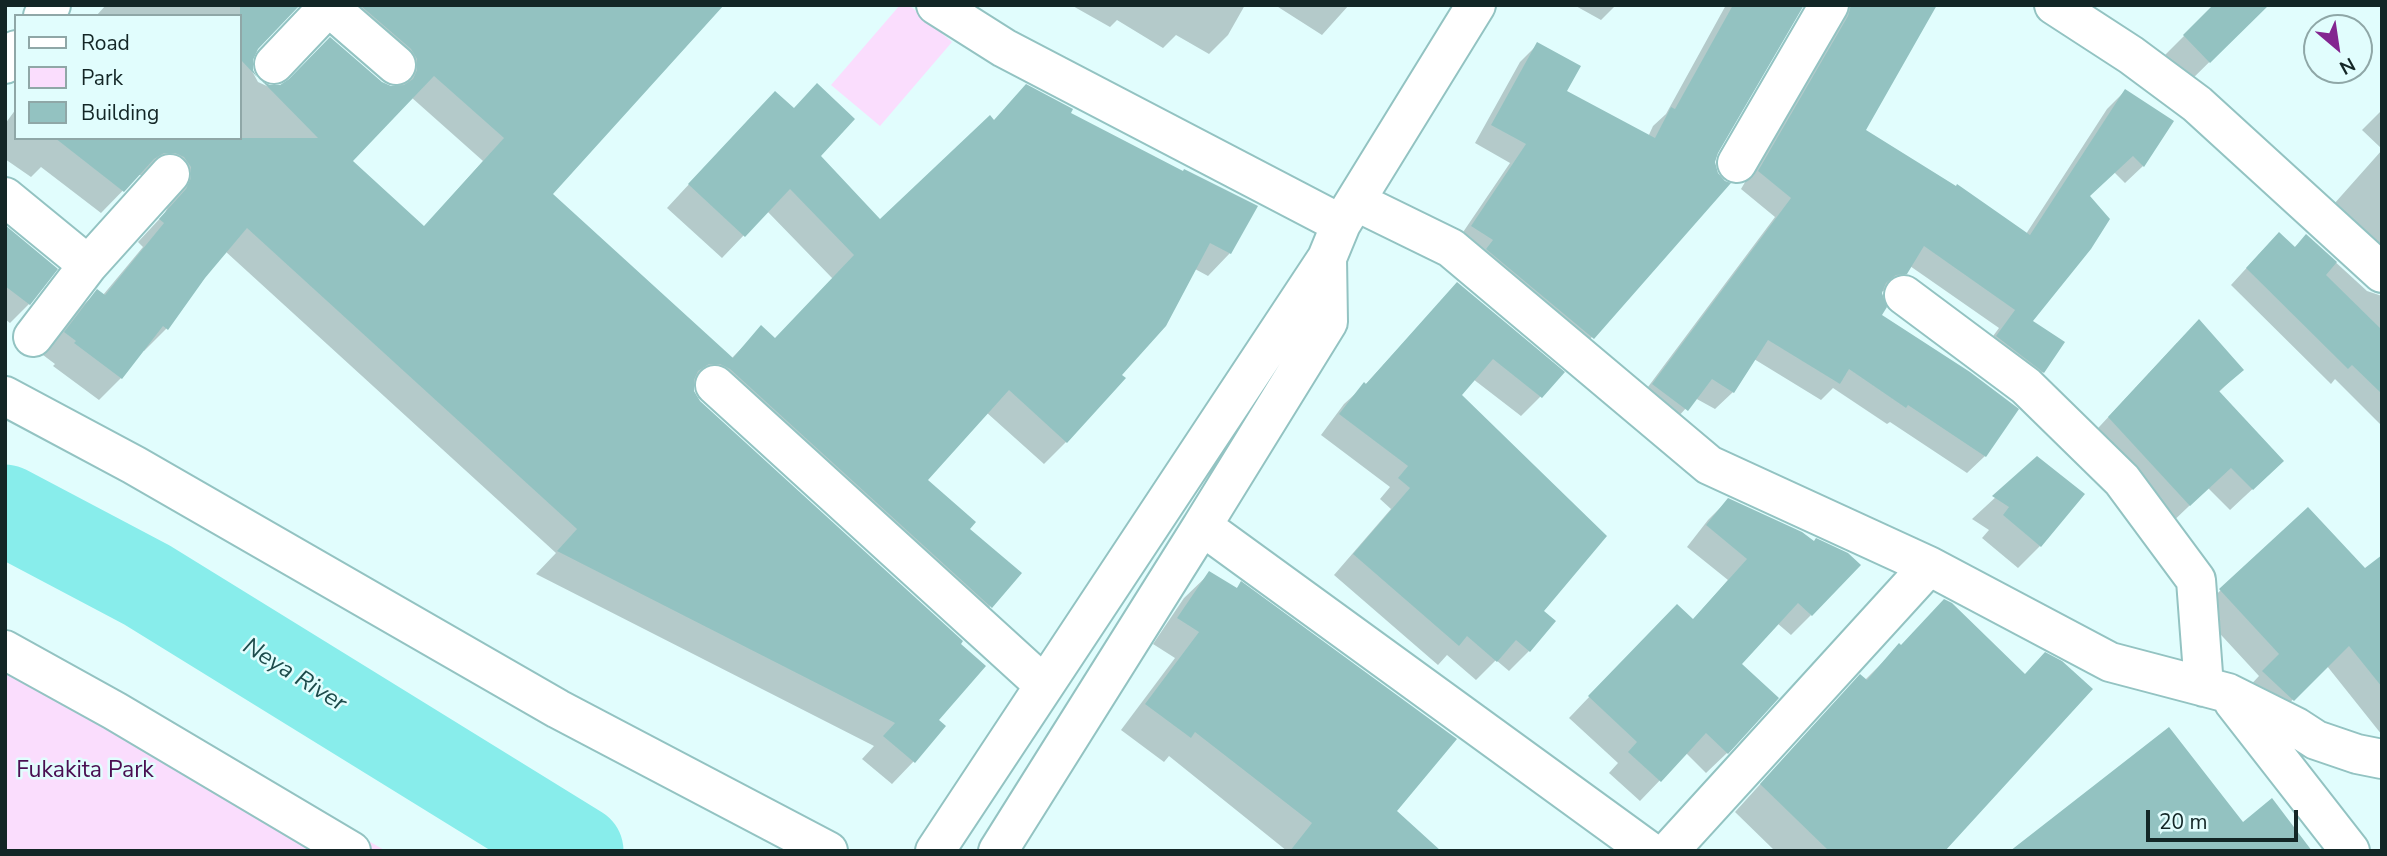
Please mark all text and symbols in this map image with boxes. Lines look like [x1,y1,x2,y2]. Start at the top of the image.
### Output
legend [14,14,242,140]
north arrow [2303,14,2373,84]
text: Road [81,29,130,57]
text: N [2335,51,2360,80]
text: Park [81,64,123,92]
text: Building [81,99,159,127]
water label: Neya River [237,633,351,719]
park label: Fukakita Park [16,757,154,785]
scale bar [2149,796,2301,840]
text: 20 m [2159,808,2208,836]

